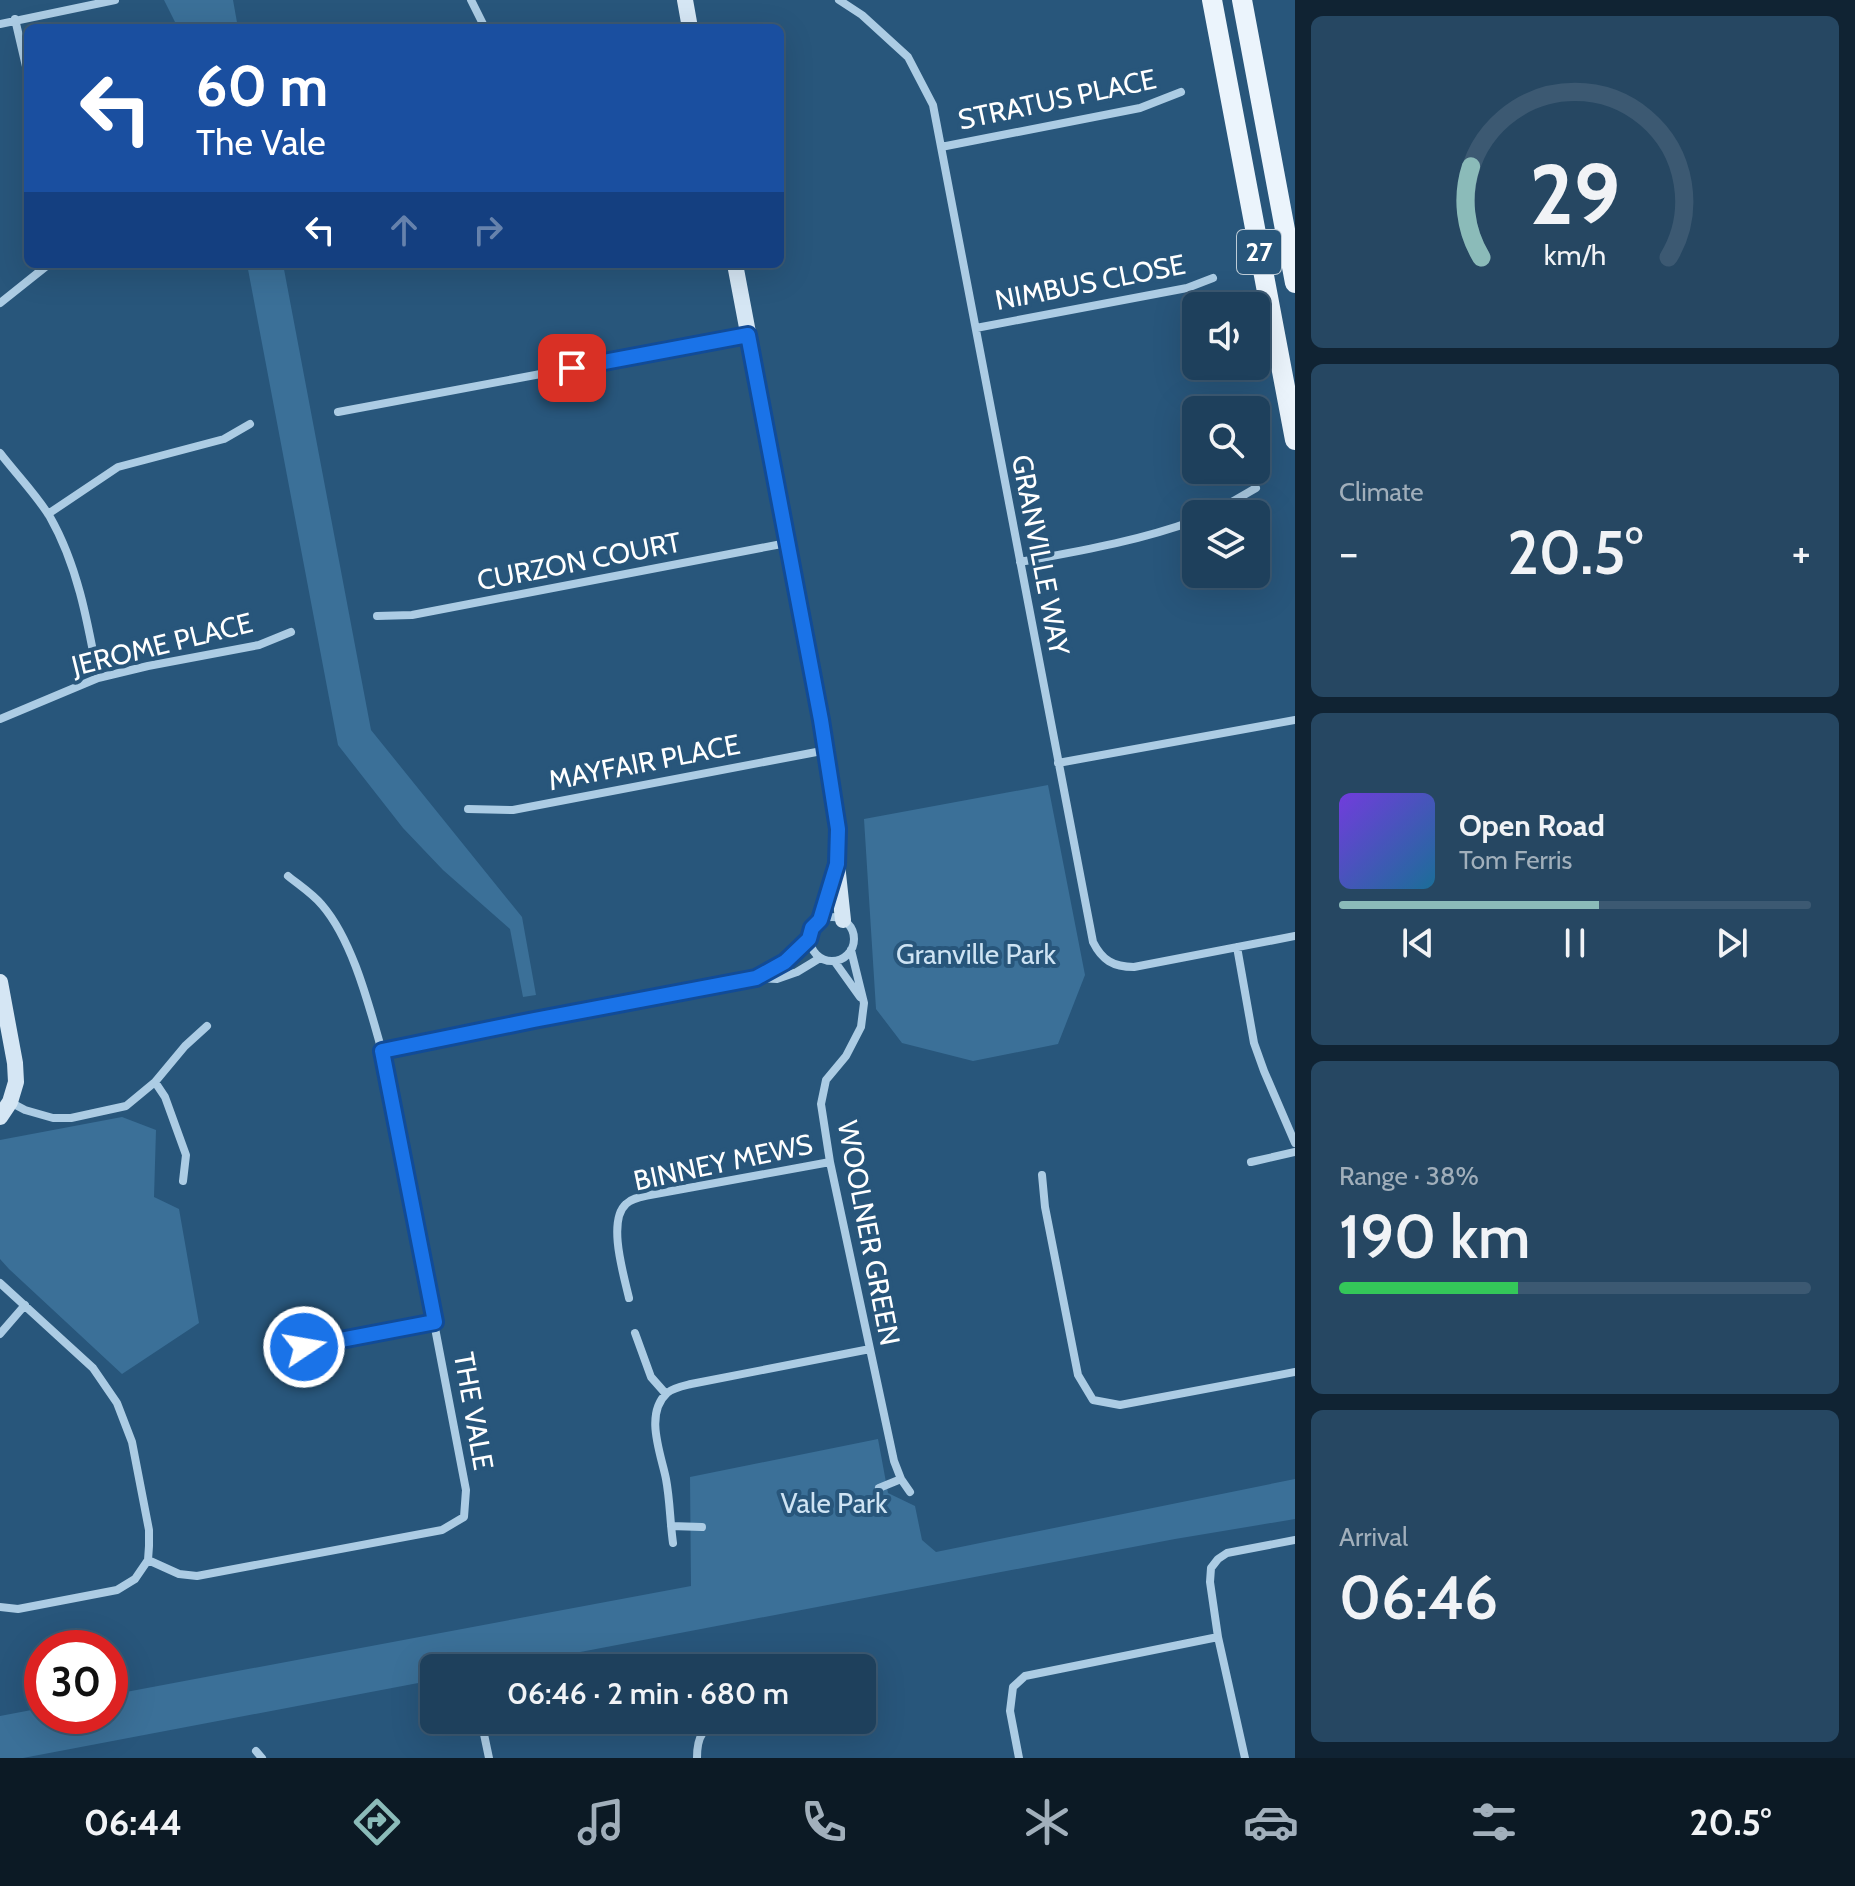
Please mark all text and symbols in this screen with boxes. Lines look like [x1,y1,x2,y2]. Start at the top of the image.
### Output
text: 60 m [196,52,328,120]
icon: left [64,56,168,160]
street label: STRATUS PLACE [955,61,1159,137]
text: The Vale [196,120,326,164]
text: 29 [1530,144,1620,245]
icon: left [298,208,342,252]
icon: ahead [382,208,426,252]
icon: right [466,208,510,252]
road number: 27 [1237,230,1281,274]
text: km/h [1544,237,1606,272]
street label: NIMBUS CLOSE [992,247,1188,317]
map controls [1182,292,1270,588]
button: sound [1182,292,1270,380]
pin [538,334,606,402]
icon: arrive [550,346,594,390]
button: search [1182,396,1270,484]
street label: GRANVILLE WAY [1005,452,1077,659]
text: Climate [1339,476,1424,508]
button: layers [1182,500,1270,588]
text: 20.5° [1507,516,1643,589]
street label: CURZON COURT [474,525,684,597]
text: − [1339,526,1358,579]
text: + [1792,526,1811,579]
street label: JEROME PLACE [67,605,256,683]
street label: MAYFAIR PLACE [545,727,743,797]
text: Open Road [1459,807,1605,844]
text: Tom Ferris [1459,844,1572,876]
icon: previous [1396,921,1440,965]
icon: pause [1553,921,1597,965]
icon: next [1710,921,1754,965]
park label: Granville Park [896,937,1056,971]
street label: WOOLNER GREEN [831,1118,907,1348]
street label: BINNEY MEWS [630,1126,816,1198]
text: Range · 38% [1339,1160,1479,1192]
text: 190 km [1339,1200,1530,1273]
position arrow [262,1305,346,1389]
street label: THE VALE [447,1349,501,1473]
park label: Vale Park [781,1486,888,1520]
text: Arrival [1339,1521,1408,1553]
text: 06:46 [1339,1561,1498,1634]
speed limit sign: 30 [24,1630,128,1734]
text: 06:46 · 2 min · 680 m [507,1675,789,1712]
icon: directions [349,1794,405,1850]
icon: music [573,1794,629,1850]
icon: phone [796,1794,852,1850]
icon: climate [1019,1794,1075,1850]
icon: car [1243,1794,1299,1850]
icon: filters [1466,1794,1522,1850]
text: 06:44 [84,1800,182,1844]
text: 20.5° [1689,1800,1771,1844]

